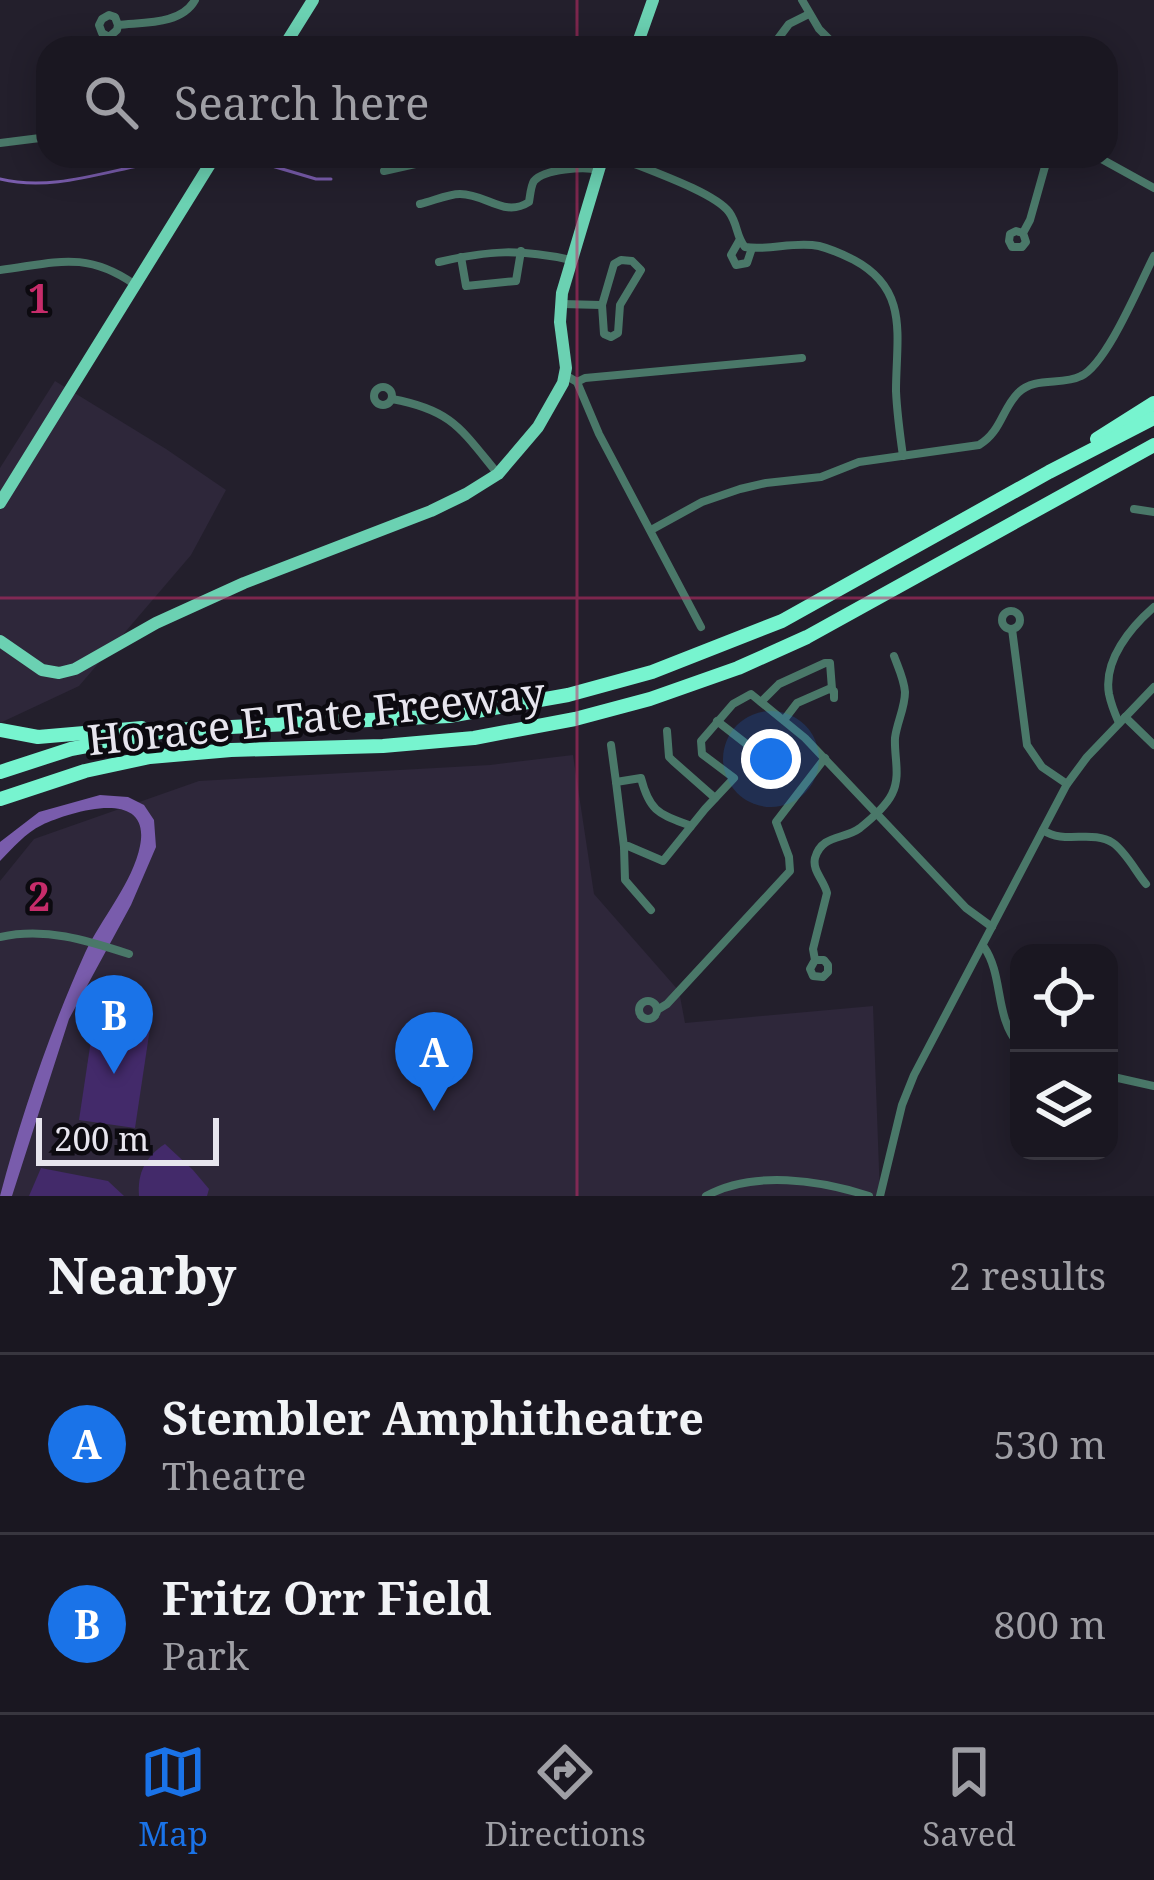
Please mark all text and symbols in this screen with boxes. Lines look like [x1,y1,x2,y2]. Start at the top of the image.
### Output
search box [36,36,1118,168]
icon: search [78,69,144,135]
text: Search here [174,72,429,133]
text: 1 [28,271,50,324]
street label: Horace E Tate Freeway [84,663,548,767]
your location [741,729,801,789]
text: 2 [28,869,50,922]
map controls [1010,944,1118,1160]
button: locate [1010,944,1118,1052]
pin: B [75,975,153,1074]
pin: A [395,1012,473,1111]
button: layers [1010,1052,1118,1160]
scale bar [36,1112,219,1165]
text: 200 m [54,1116,149,1161]
text: Nearby [48,1239,236,1309]
text: 2 results [949,1248,1106,1301]
text: Stembler Amphitheatre [162,1387,704,1448]
text: A [72,1417,102,1470]
text: 530 m [994,1417,1106,1470]
text: Theatre [162,1448,306,1501]
text: Fritz Orr Field [162,1567,492,1628]
text: B [74,1597,100,1650]
text: 800 m [994,1597,1106,1650]
text: Park [162,1628,249,1681]
tab: Map [138,1739,208,1856]
tab: Directions [484,1739,646,1856]
tab: Saved [922,1739,1016,1856]

